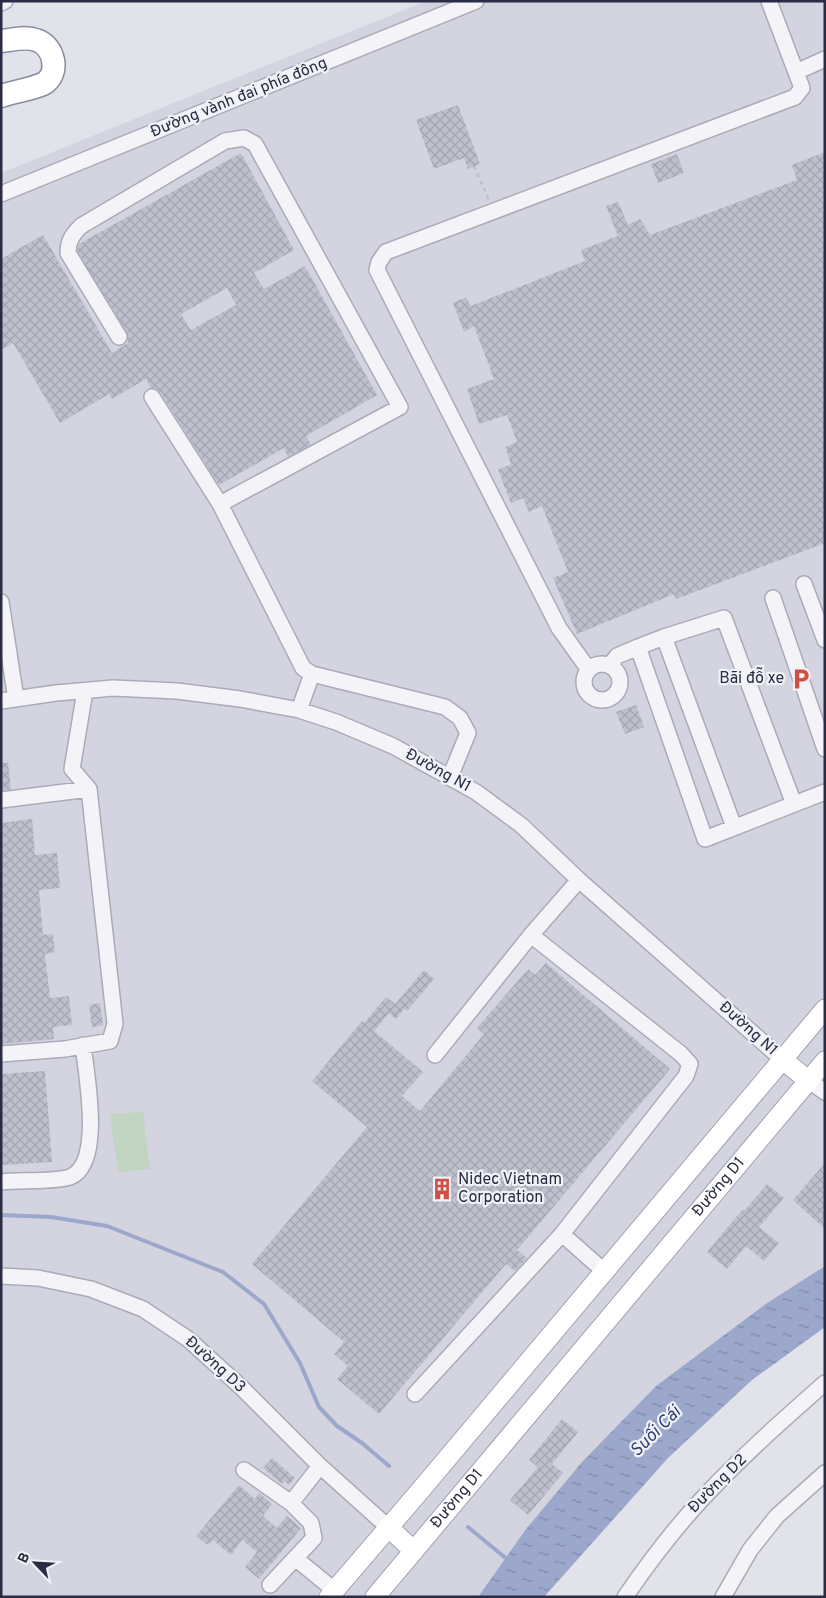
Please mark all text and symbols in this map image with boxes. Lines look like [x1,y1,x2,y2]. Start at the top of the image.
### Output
street label: Đường vành đai phía đông [148,53,330,143]
parking icon: Bãi đỗ xe [788,666,814,692]
place label: Bãi đỗ xe [719,667,784,689]
street label: Đường N1 [402,745,474,797]
street label: Đường N1 [715,997,781,1061]
street label: Đường D1 [688,1153,750,1221]
place label: Nidec Vietnam Corporation [458,1170,562,1208]
building icon: Nidec Vietnam Corporation [429,1176,455,1202]
street label: Đường D3 [180,1332,250,1398]
water label: Suối Cái [625,1400,688,1462]
street label: Đường D2 [684,1450,752,1518]
street label: Đường D1 [427,1465,488,1533]
north arrow [10,1538,60,1588]
text: B [15,1550,34,1566]

